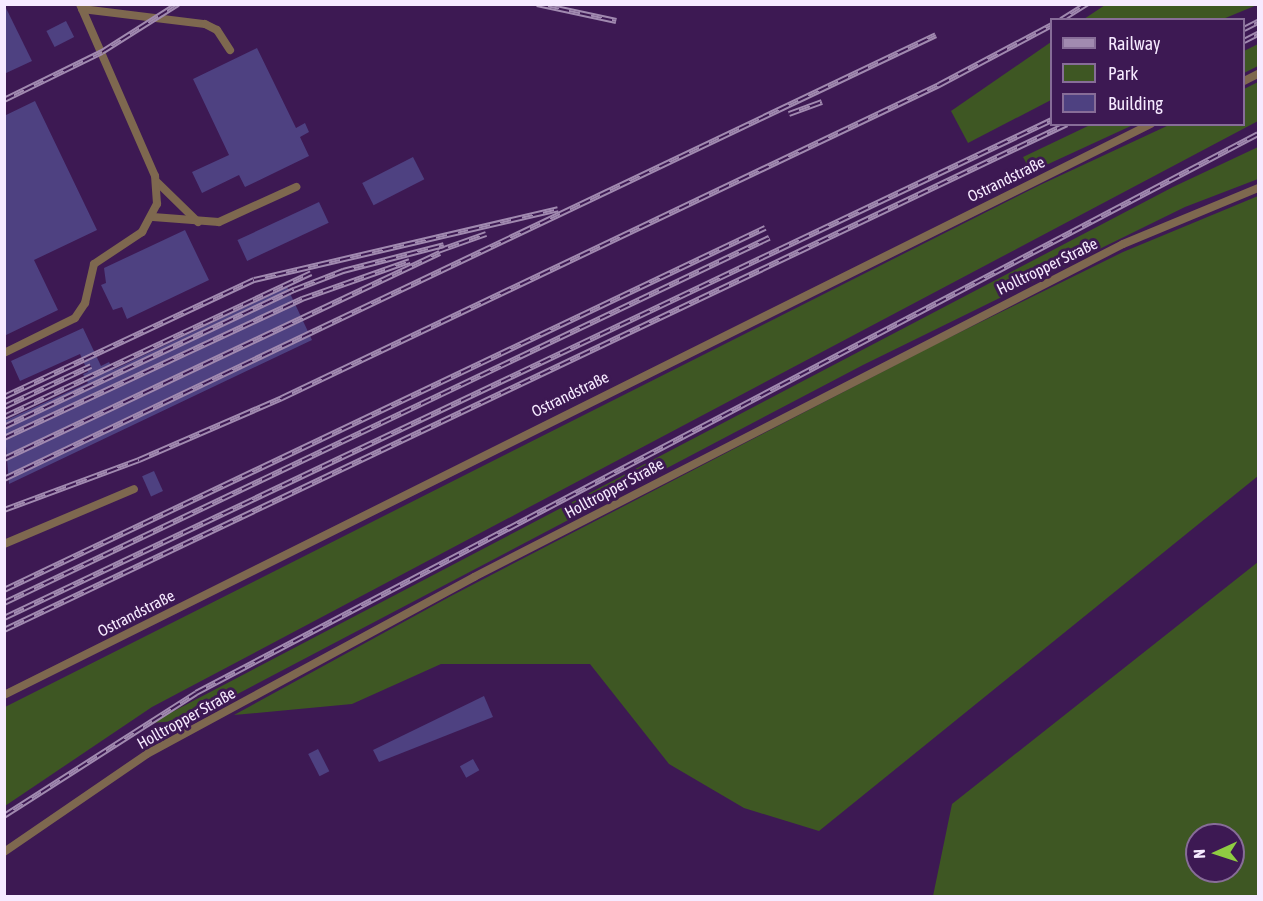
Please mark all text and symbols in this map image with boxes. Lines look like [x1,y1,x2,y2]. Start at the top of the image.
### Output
legend [1050,18,1245,126]
text: Railway [1108,33,1160,54]
text: Park [1108,63,1138,84]
text: Building [1108,93,1163,114]
street label: Ostrandstraße [964,152,1048,206]
street label: Holltropper Straße [994,233,1100,299]
street label: Ostrandstraße [528,367,612,421]
street label: Holltropper Straße [561,454,667,522]
street label: Ostrandstraße [94,585,178,641]
street label: Holltropper Straße [133,683,239,753]
north arrow [1185,823,1245,883]
text: N [1190,849,1208,859]

